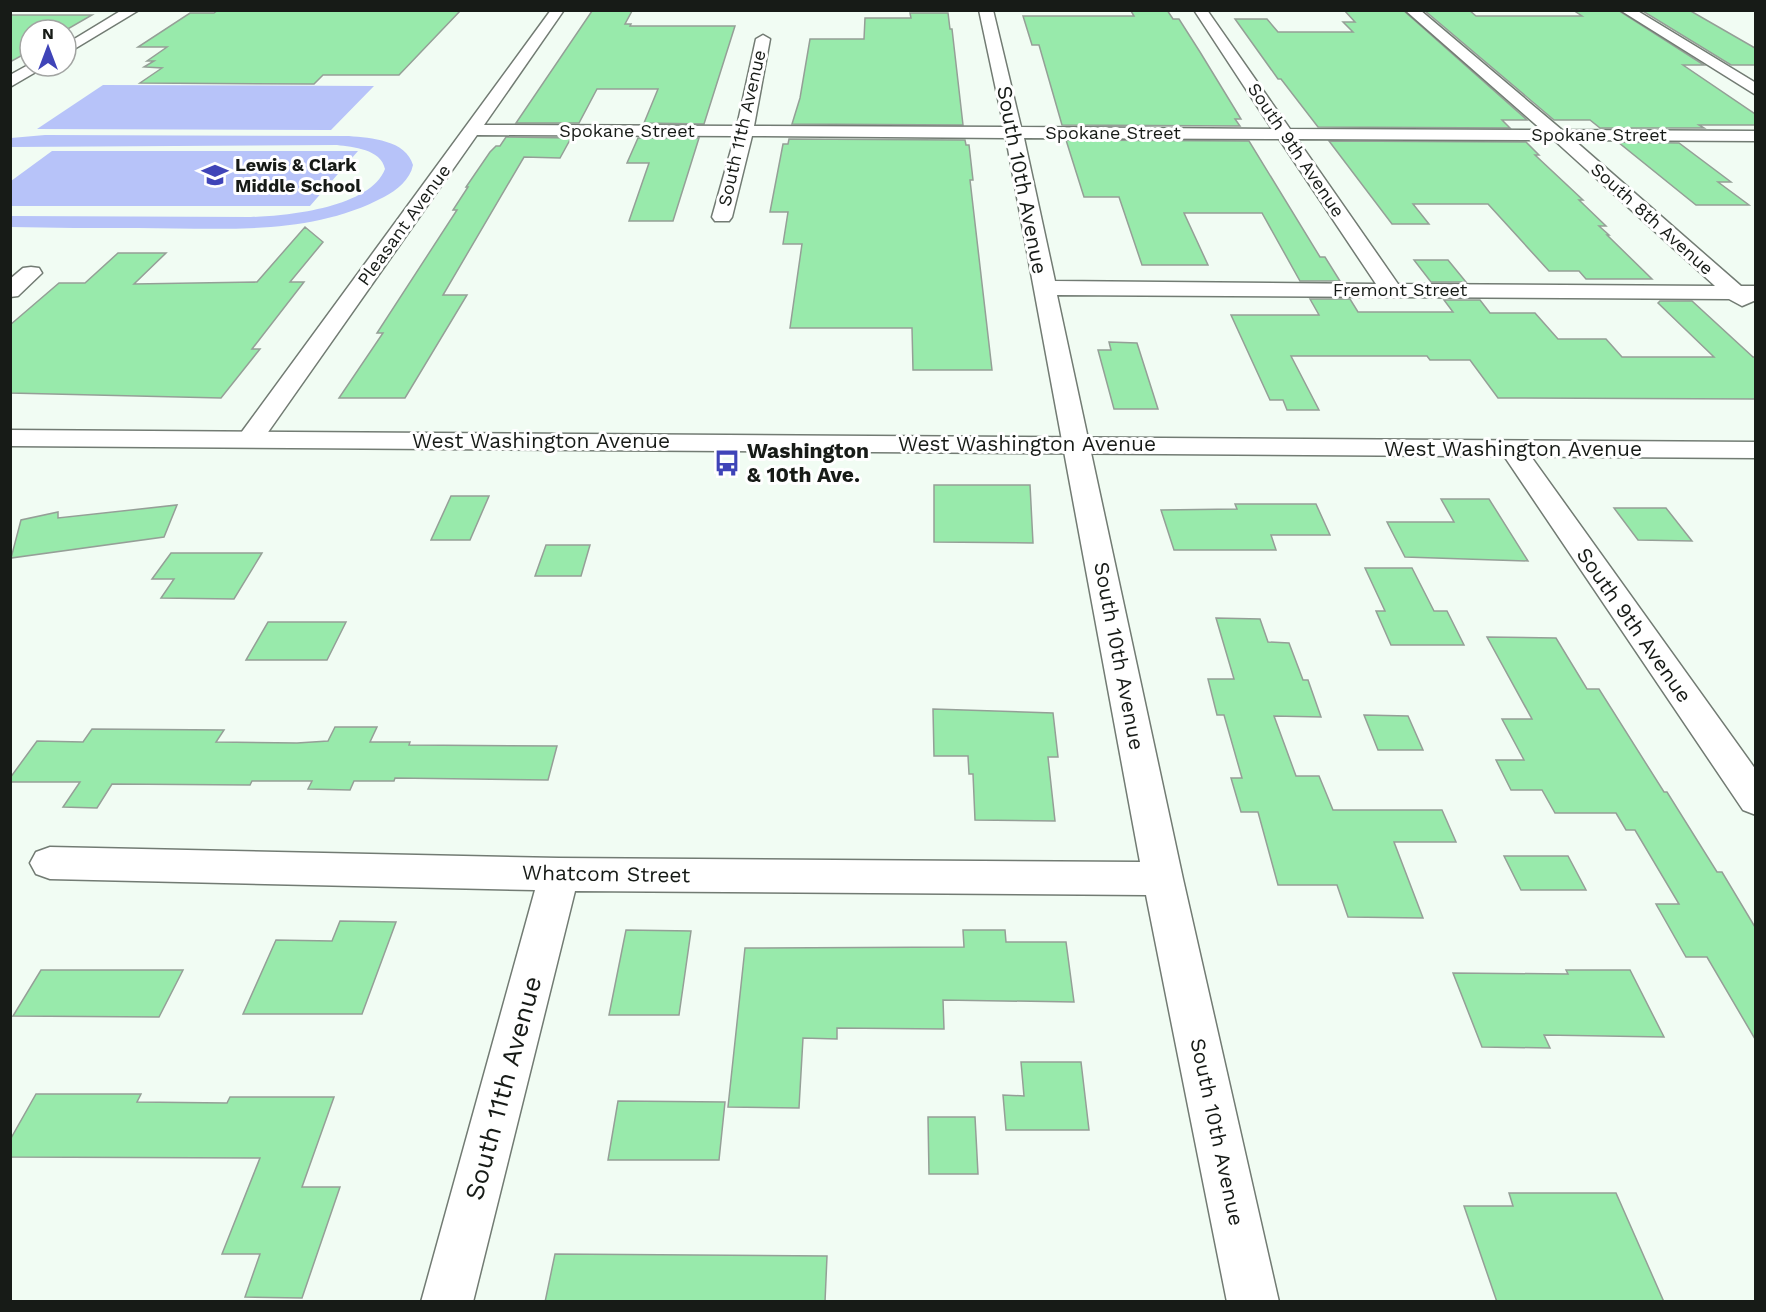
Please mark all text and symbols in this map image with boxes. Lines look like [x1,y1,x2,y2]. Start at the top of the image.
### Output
north arrow [18,18,78,78]
text: N [42,24,54,43]
street label: South 11th Avenue [713,48,770,208]
street label: South 9th Avenue [1244,79,1349,221]
street label: South 10th Avenue [992,84,1053,276]
street label: Spokane Street [559,120,695,141]
street label: Spokane Street [1045,122,1181,143]
street label: Spokane Street [1531,124,1667,145]
place label: Lewis & Clark Middle School [235,154,361,196]
street label: South 8th Avenue [1587,158,1718,279]
school or university icon: Lewis & Clark Middle School [200,160,230,190]
street label: Pleasant Avenue [353,160,455,289]
street label: Fremont Street [1333,279,1468,300]
street label: West Washington Avenue [412,428,670,453]
street label: West Washington Avenue [898,431,1156,456]
street label: West Washington Avenue [1384,436,1642,461]
place label: Washington & 10th Ave. [747,438,869,487]
bus stop icon: Washington & 10th Ave. [712,448,742,478]
street label: South 9th Avenue [1572,542,1697,707]
street label: South 10th Avenue [1089,560,1150,752]
street label: Whatcom Street [522,860,691,887]
street label: South 11th Avenue [459,973,547,1203]
street label: South 10th Avenue [1185,1036,1250,1228]

